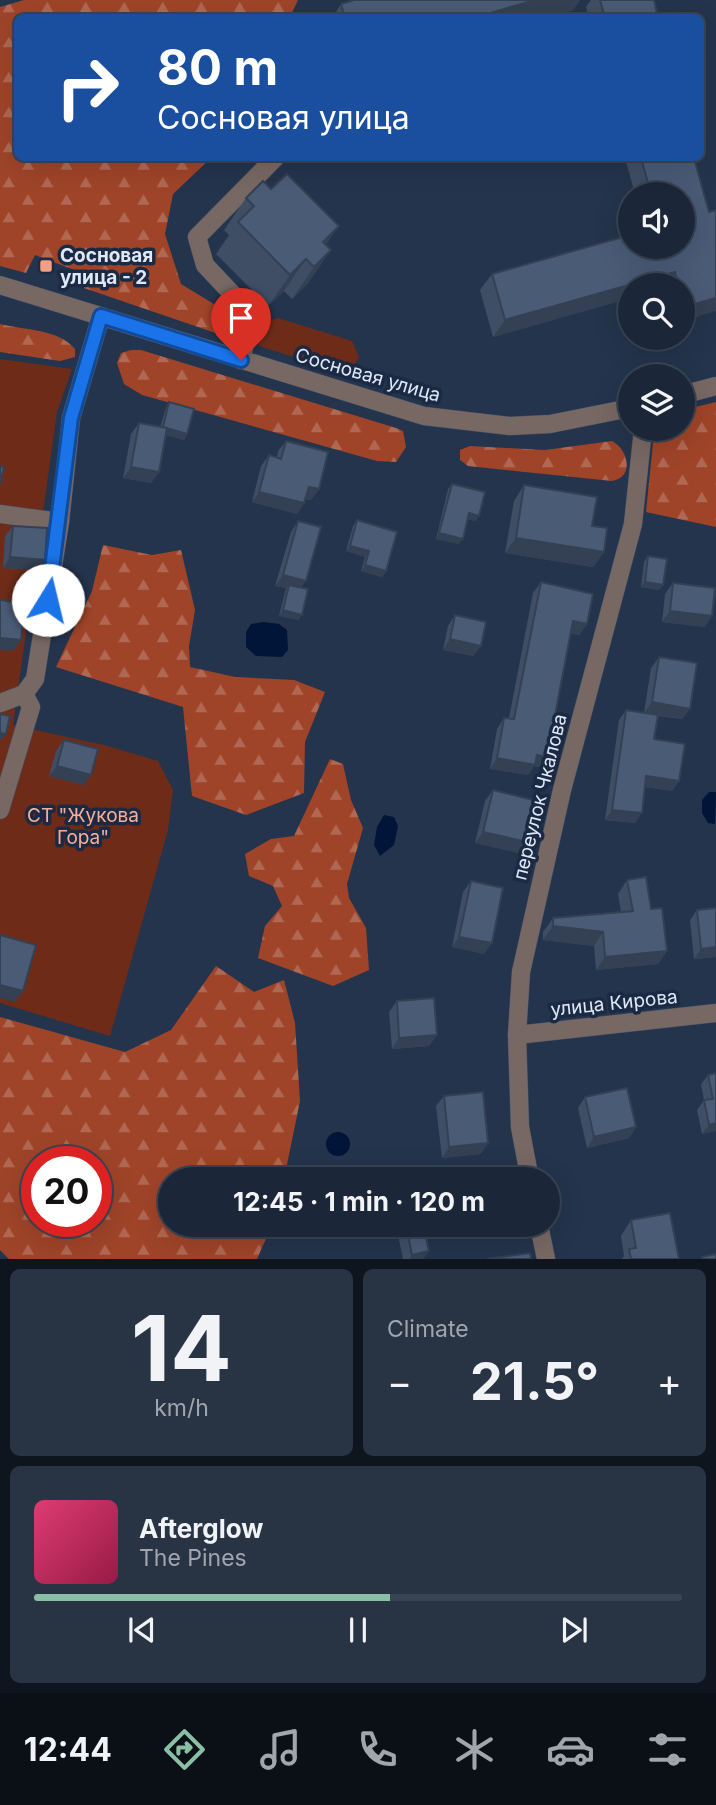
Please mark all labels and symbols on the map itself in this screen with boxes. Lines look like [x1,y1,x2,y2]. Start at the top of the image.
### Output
place label: Сосновая улица - 2 [60,244,153,289]
marker: Сосновая улица - 2 [38,258,54,274]
pin [211,288,271,360]
street label: Сосновая улица [293,343,443,407]
position arrow [11,563,85,637]
street label: переулок Чкалова [508,712,572,882]
park label: СТ "Жукова Гора" [27,804,139,849]
street label: улица Кирова [549,985,679,1021]
speed limit sign: 20 [21,1146,112,1237]

